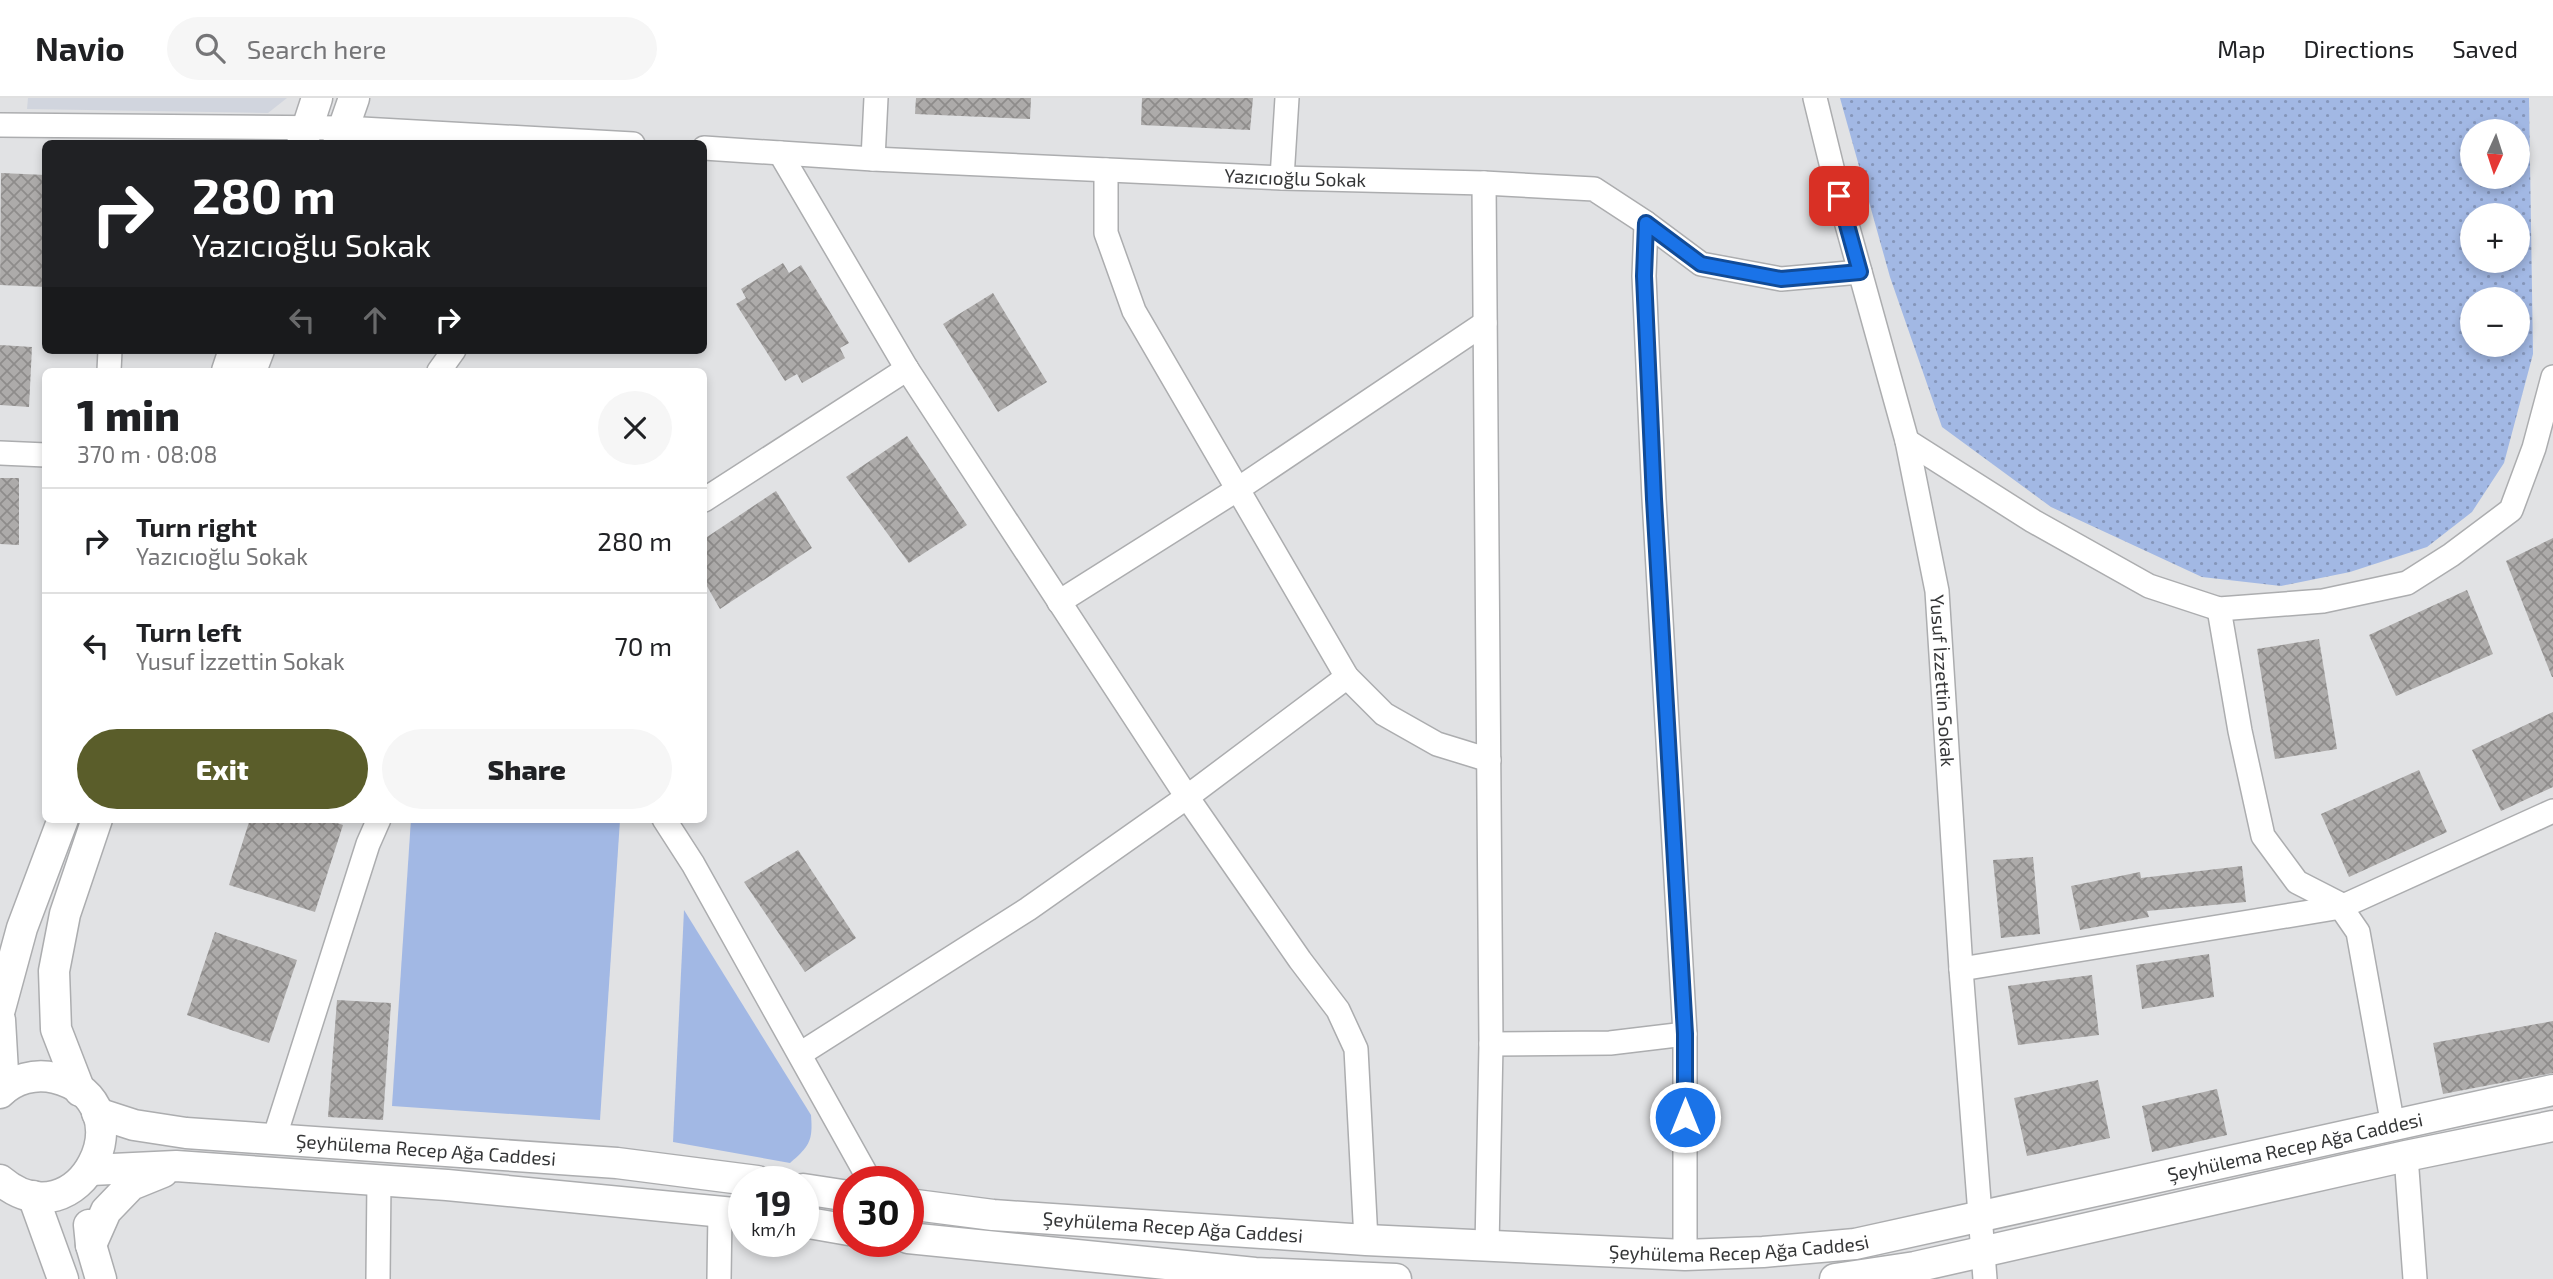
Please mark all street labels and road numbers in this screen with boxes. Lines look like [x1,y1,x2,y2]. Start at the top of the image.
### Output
street label: Yazıcıoğlu Sokak [1224,163,1367,191]
street label: Yusuf İzzettin Sokak [1926,594,1960,768]
street label: Şeyhülema Recep Ağa Caddesi [2165,1107,2425,1187]
street label: Şeyhülema Recep Ağa Caddesi [295,1129,557,1170]
street label: Şeyhülema Recep Ağa Caddesi [1042,1206,1304,1247]
street label: Şeyhülema Recep Ağa Caddesi [1608,1229,1871,1266]

